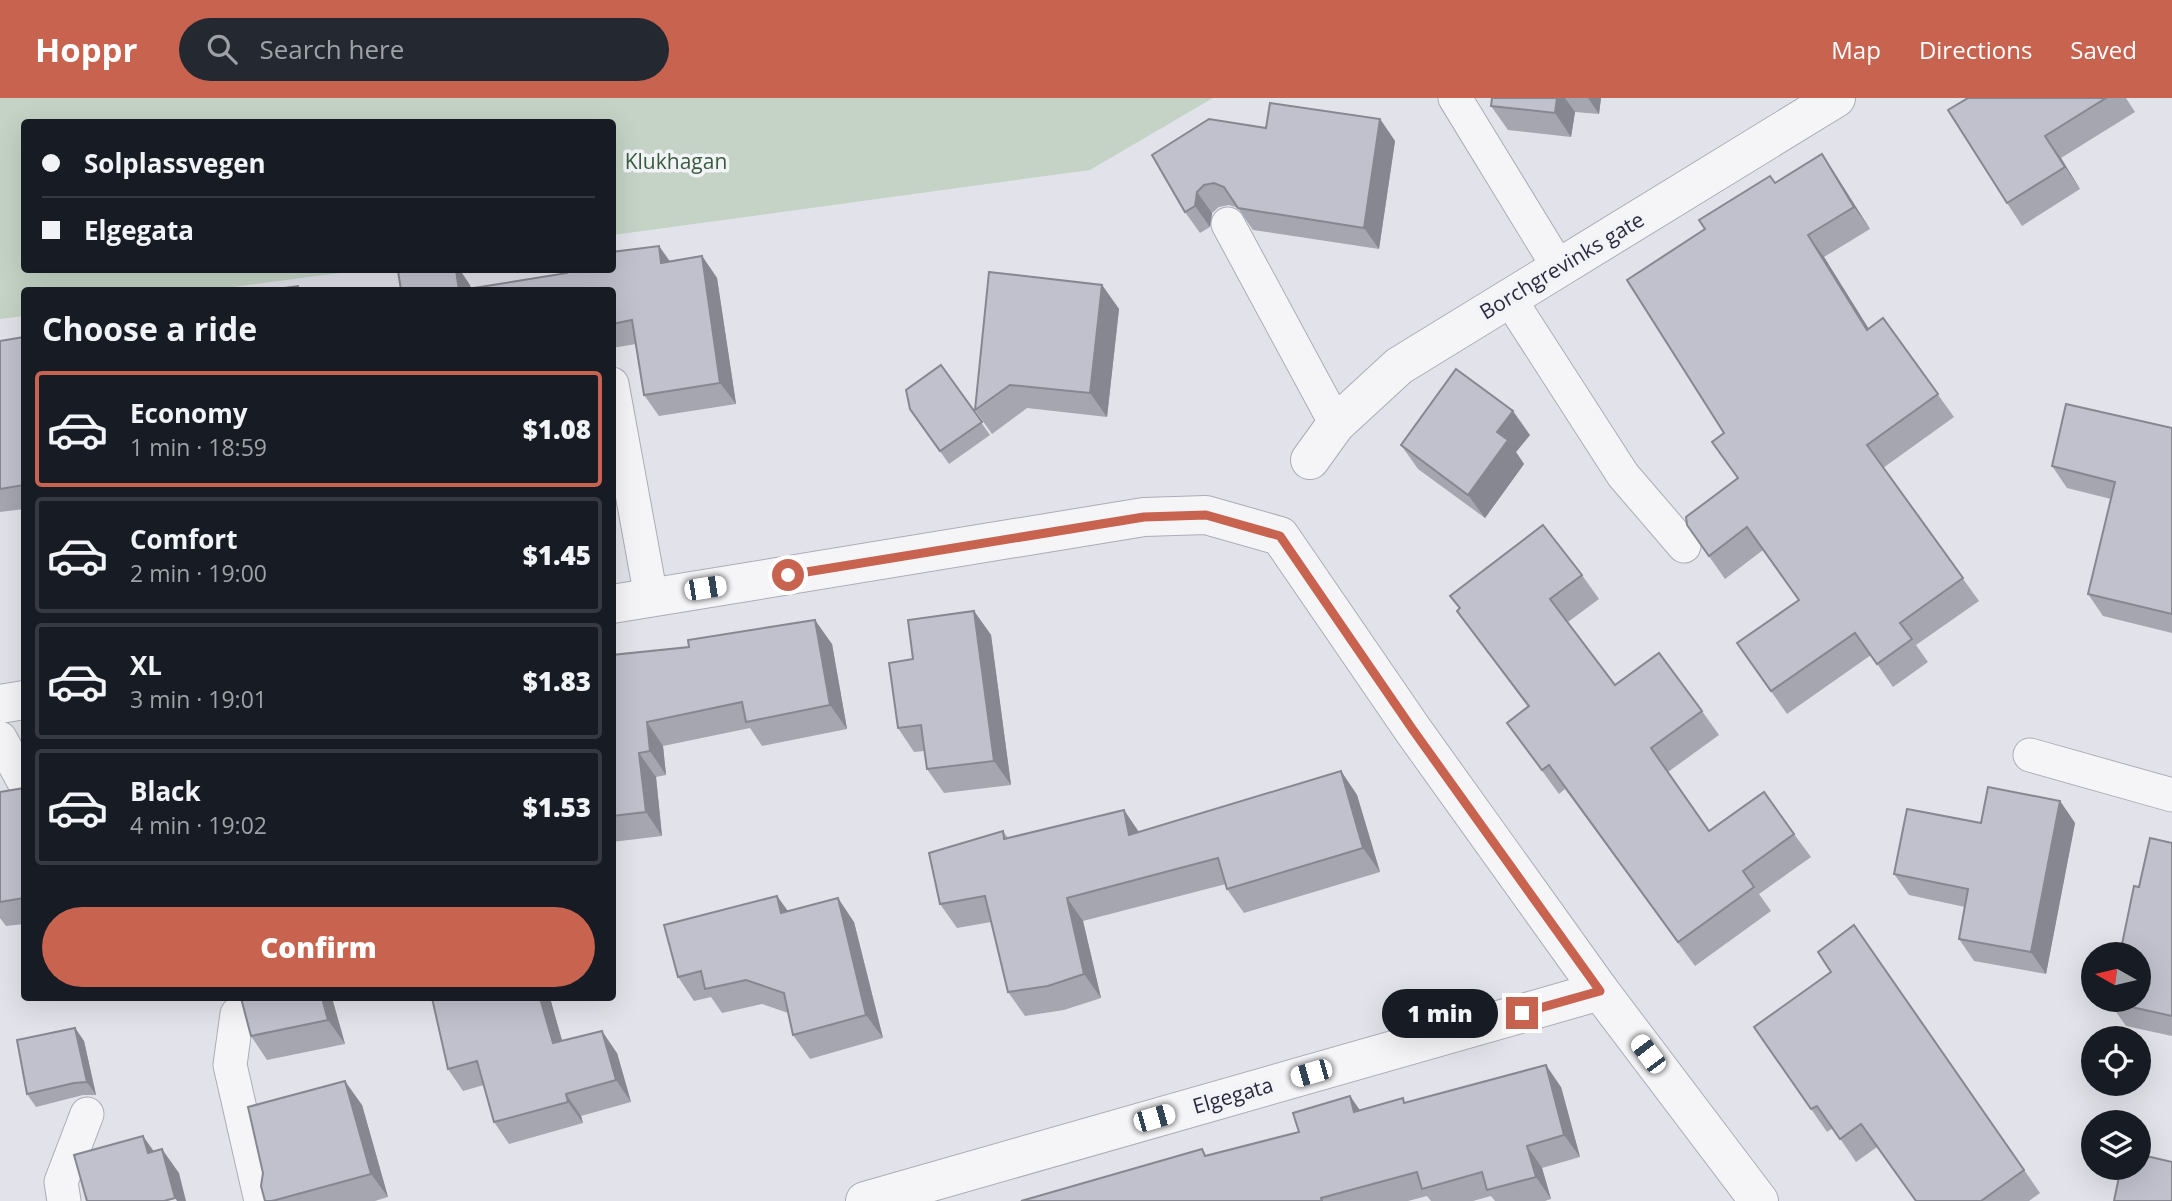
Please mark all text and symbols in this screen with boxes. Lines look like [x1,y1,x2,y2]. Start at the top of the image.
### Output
search box [179,18,669,81]
text: Hoppr [35,27,137,72]
icon: search [203,30,241,68]
text: Search here [259,31,404,67]
text: Map [1831,33,1881,66]
text: Directions [1919,33,2032,66]
text: Saved [2070,33,2137,66]
text: Solplassvegen [84,145,266,181]
park label: Klukhagan [625,147,727,175]
street label: Borchgrevinks gate [1474,205,1649,325]
text: Elgegata [84,212,194,248]
text: Choose a ride [42,307,257,350]
text: Economy [130,395,248,431]
icon: car [46,398,109,461]
text: $1.08 [523,411,591,447]
text: 1 min · 18:59 [130,431,267,463]
text: Comfort [130,521,237,557]
icon: car [46,524,109,587]
text: $1.45 [523,537,591,573]
text: 2 min · 19:00 [130,557,267,589]
route start [772,559,804,591]
car [683,574,728,602]
text: XL [130,647,162,683]
icon: car [46,650,109,713]
text: $1.83 [523,663,591,699]
text: 3 min · 19:01 [130,683,267,715]
text: Black [130,773,201,809]
icon: car [46,776,109,839]
text: $1.53 [523,789,591,825]
text: 4 min · 19:02 [130,809,267,841]
button: Confirm [42,907,595,987]
north arrow [2081,942,2151,1012]
map controls [2081,942,2151,1180]
callout: 1 min [1382,988,1498,1038]
text: 1 min [1407,997,1473,1029]
route end [1506,997,1538,1029]
button: locate [2081,1026,2151,1096]
car [1627,1031,1670,1077]
car [1288,1057,1335,1089]
street label: Elgegata [1189,1070,1276,1120]
car [1131,1102,1178,1134]
button: layers [2081,1110,2151,1180]

